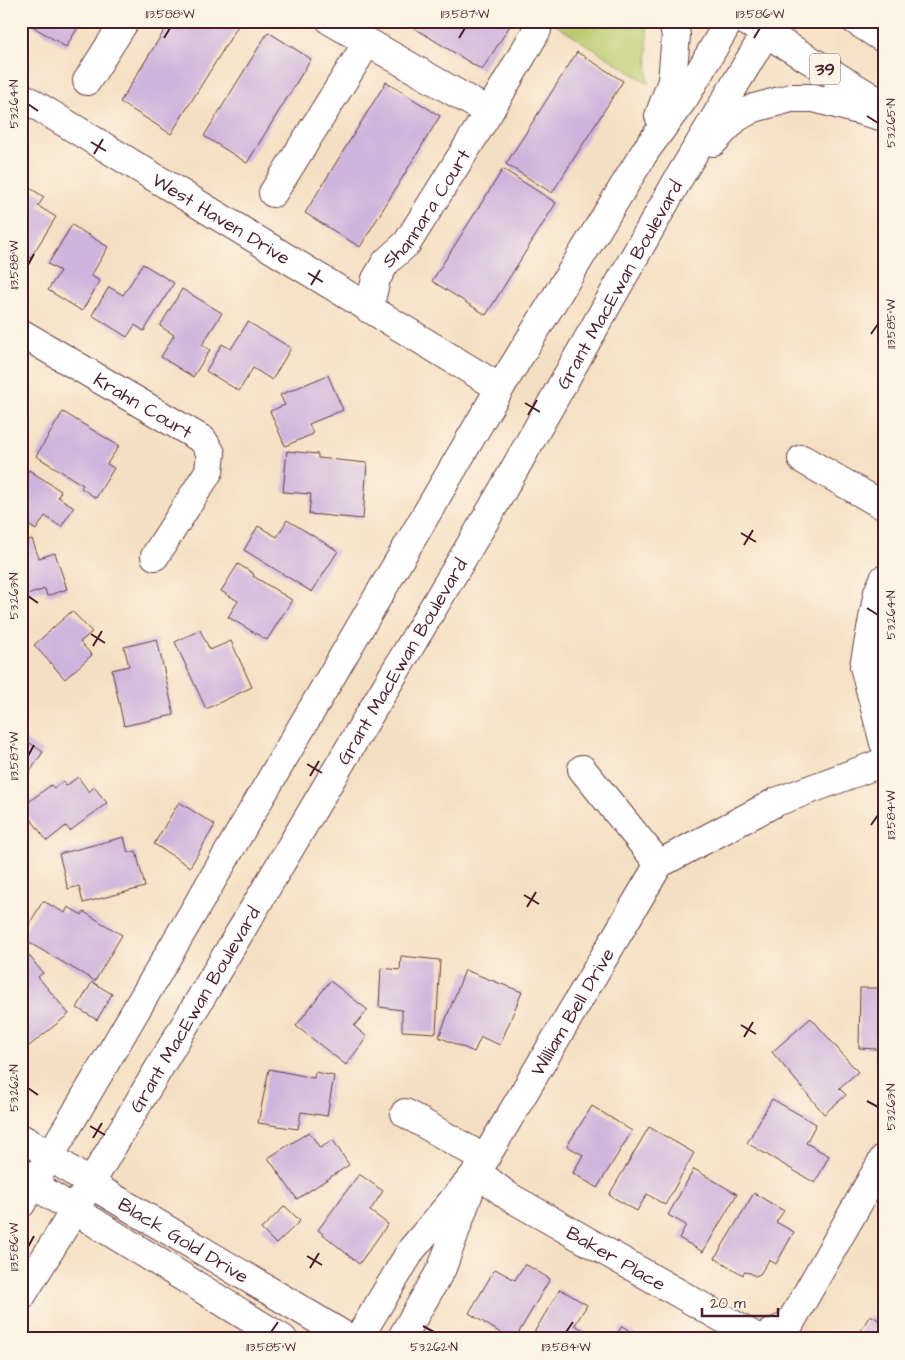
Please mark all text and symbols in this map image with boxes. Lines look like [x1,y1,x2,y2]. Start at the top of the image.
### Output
text: 113.588°W [146,6,195,23]
text: 113.587°W [441,6,490,23]
text: 113.586°W [736,6,785,23]
road number: 39 [810,54,840,85]
text: 53.264°N [6,79,23,129]
text: 53.265°N [883,98,900,148]
street label: Shannara Court [376,144,478,275]
street label: West Haven Drive [147,167,295,272]
street label: Grant MacEwan Boulevard [550,176,690,394]
text: 113.588°W [6,240,23,289]
text: 113.585°W [883,299,900,349]
street label: Krahn Court [88,367,197,446]
street label: Grant MacEwan Boulevard [331,553,475,770]
text: 53.263°N [6,572,23,619]
text: 53.264°N [883,590,900,640]
text: 113.587°W [6,731,23,780]
text: 113.584°W [883,790,900,840]
street label: Grant MacEwan Boulevard [124,901,268,1118]
street label: William Bell Drive [525,943,622,1082]
text: 53.262°N [6,1064,23,1112]
text: 53.263°N [883,1083,900,1130]
street label: Black Gold Drive [113,1191,253,1290]
street label: Baker Place [561,1220,670,1298]
text: 113.586°W [6,1222,23,1271]
scale bar [702,1285,779,1317]
text: 20 m [710,1293,746,1314]
text: 113.585°W [246,1339,296,1356]
text: 53.262°N [410,1339,458,1356]
text: 113.584°W [541,1339,591,1356]

